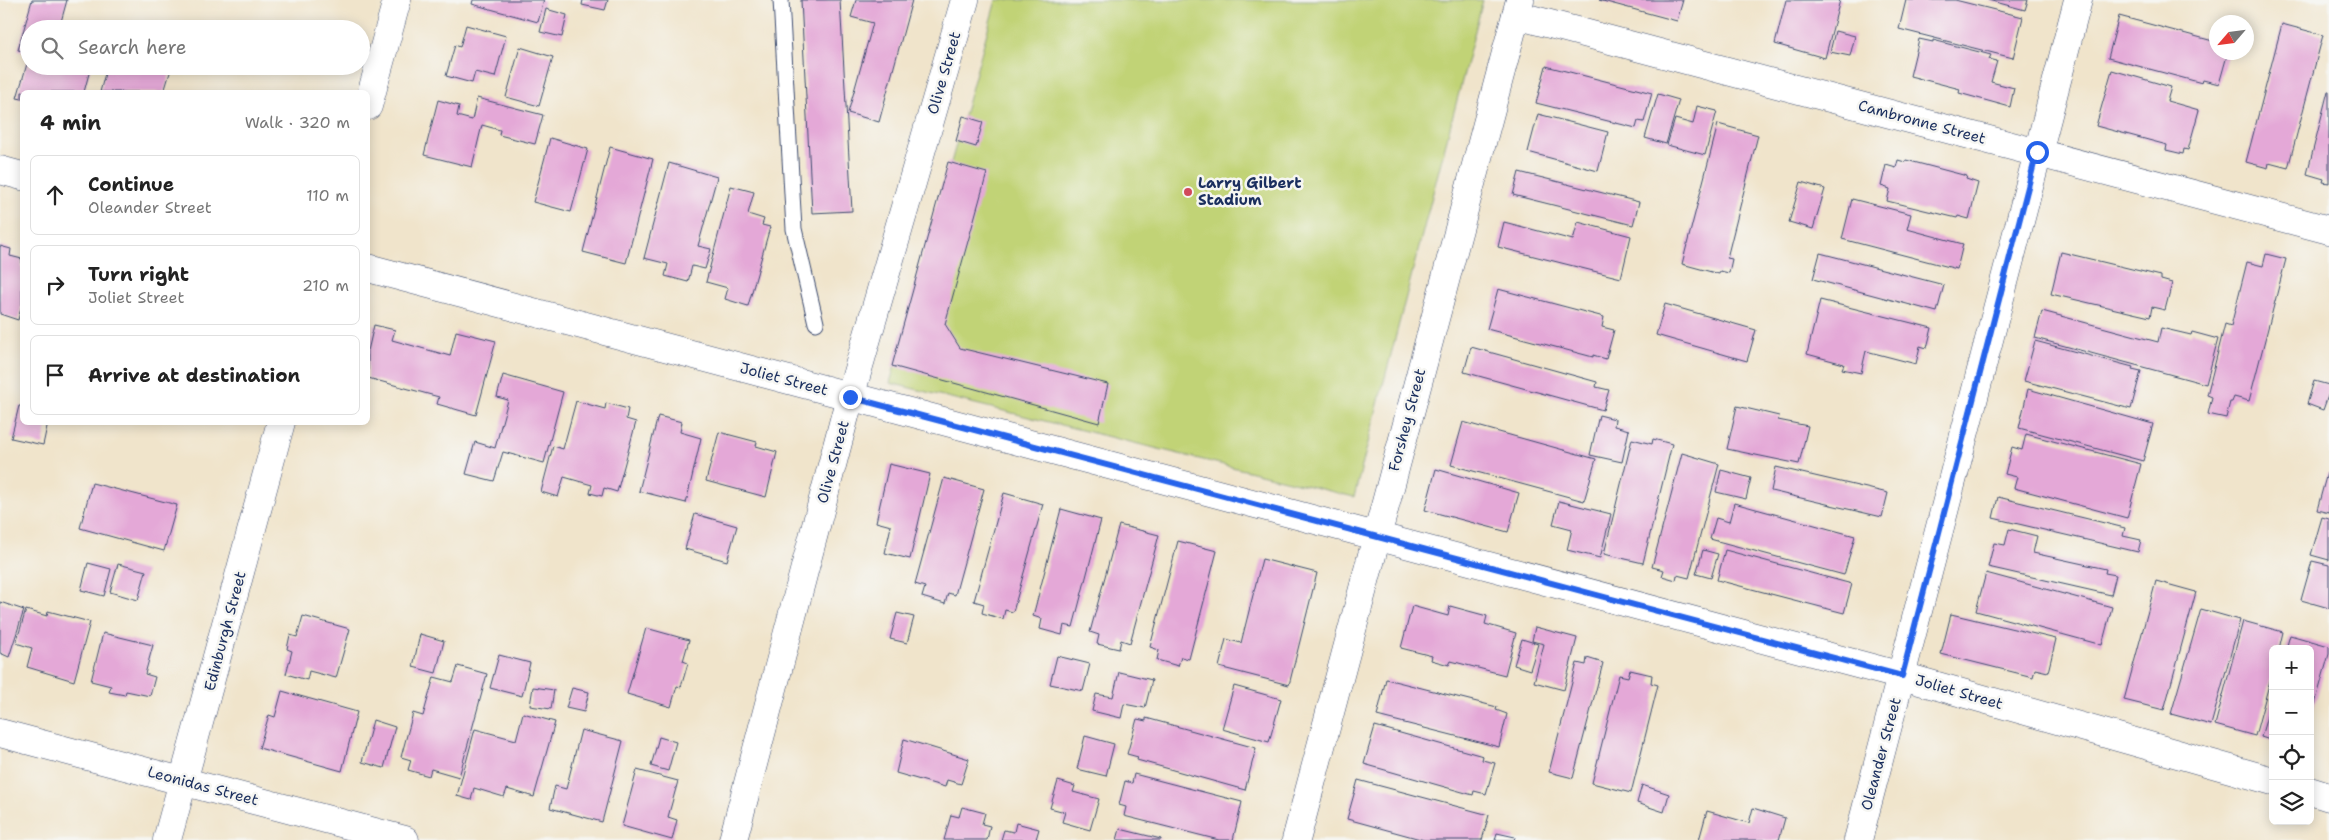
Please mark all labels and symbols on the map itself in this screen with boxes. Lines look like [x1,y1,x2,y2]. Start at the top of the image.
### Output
north arrow [2209,15,2254,60]
street label: Olive Street [923,29,965,117]
street label: Cambronne Street [1856,95,1988,149]
route start [2026,141,2049,164]
place label: Larry Gilbert Stadium [1198,173,1302,210]
marker: Larry Gilbert Stadium [1182,186,1194,198]
street label: Joliet Street [738,358,830,400]
street label: Forshey Street [1384,366,1430,474]
route end [839,386,862,409]
street label: Olive Street [812,418,854,506]
street label: Edinburgh Street [199,569,251,693]
street label: Joliet Street [1913,670,2005,714]
street label: Oleander Street [1856,695,1906,813]
street label: Leonidas Street [145,762,261,810]

